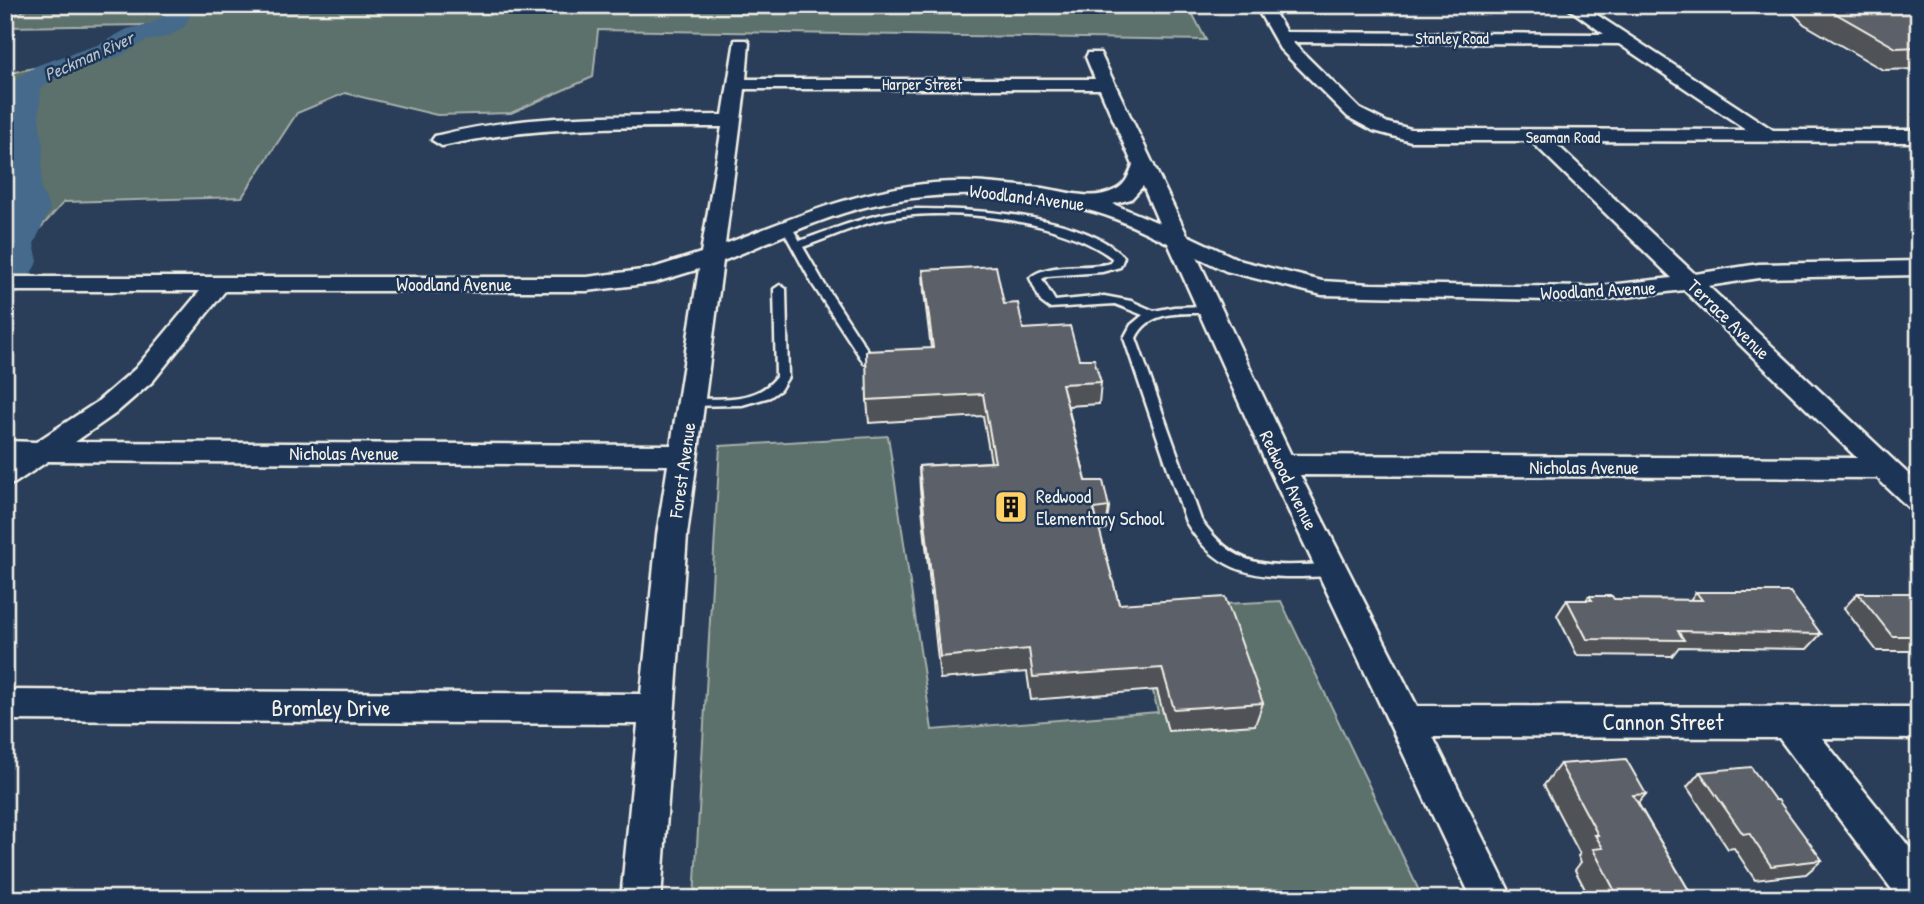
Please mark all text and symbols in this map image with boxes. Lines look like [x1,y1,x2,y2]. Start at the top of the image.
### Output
water label: Peckman River [40,24,140,87]
street label: Stanley Road [1415,27,1489,49]
street label: Harper Street [882,73,963,95]
street label: Seaman Road [1526,126,1600,148]
street label: Woodland Avenue [968,177,1086,217]
street label: Woodland Avenue [396,271,512,297]
street label: Terrace Avenue [1682,273,1776,365]
street label: Woodland Avenue [1540,274,1657,306]
street label: Forest Avenue [662,420,702,520]
street label: Redwood Avenue [1254,426,1324,534]
street label: Nicholas Avenue [289,440,399,466]
street label: Nicholas Avenue [1529,454,1639,480]
place label: Redwood Elementary School [1036,483,1165,531]
building icon: Redwood Elementary School [992,488,1030,526]
street label: Bromley Drive [271,692,391,723]
street label: Cannon Street [1603,706,1725,737]

